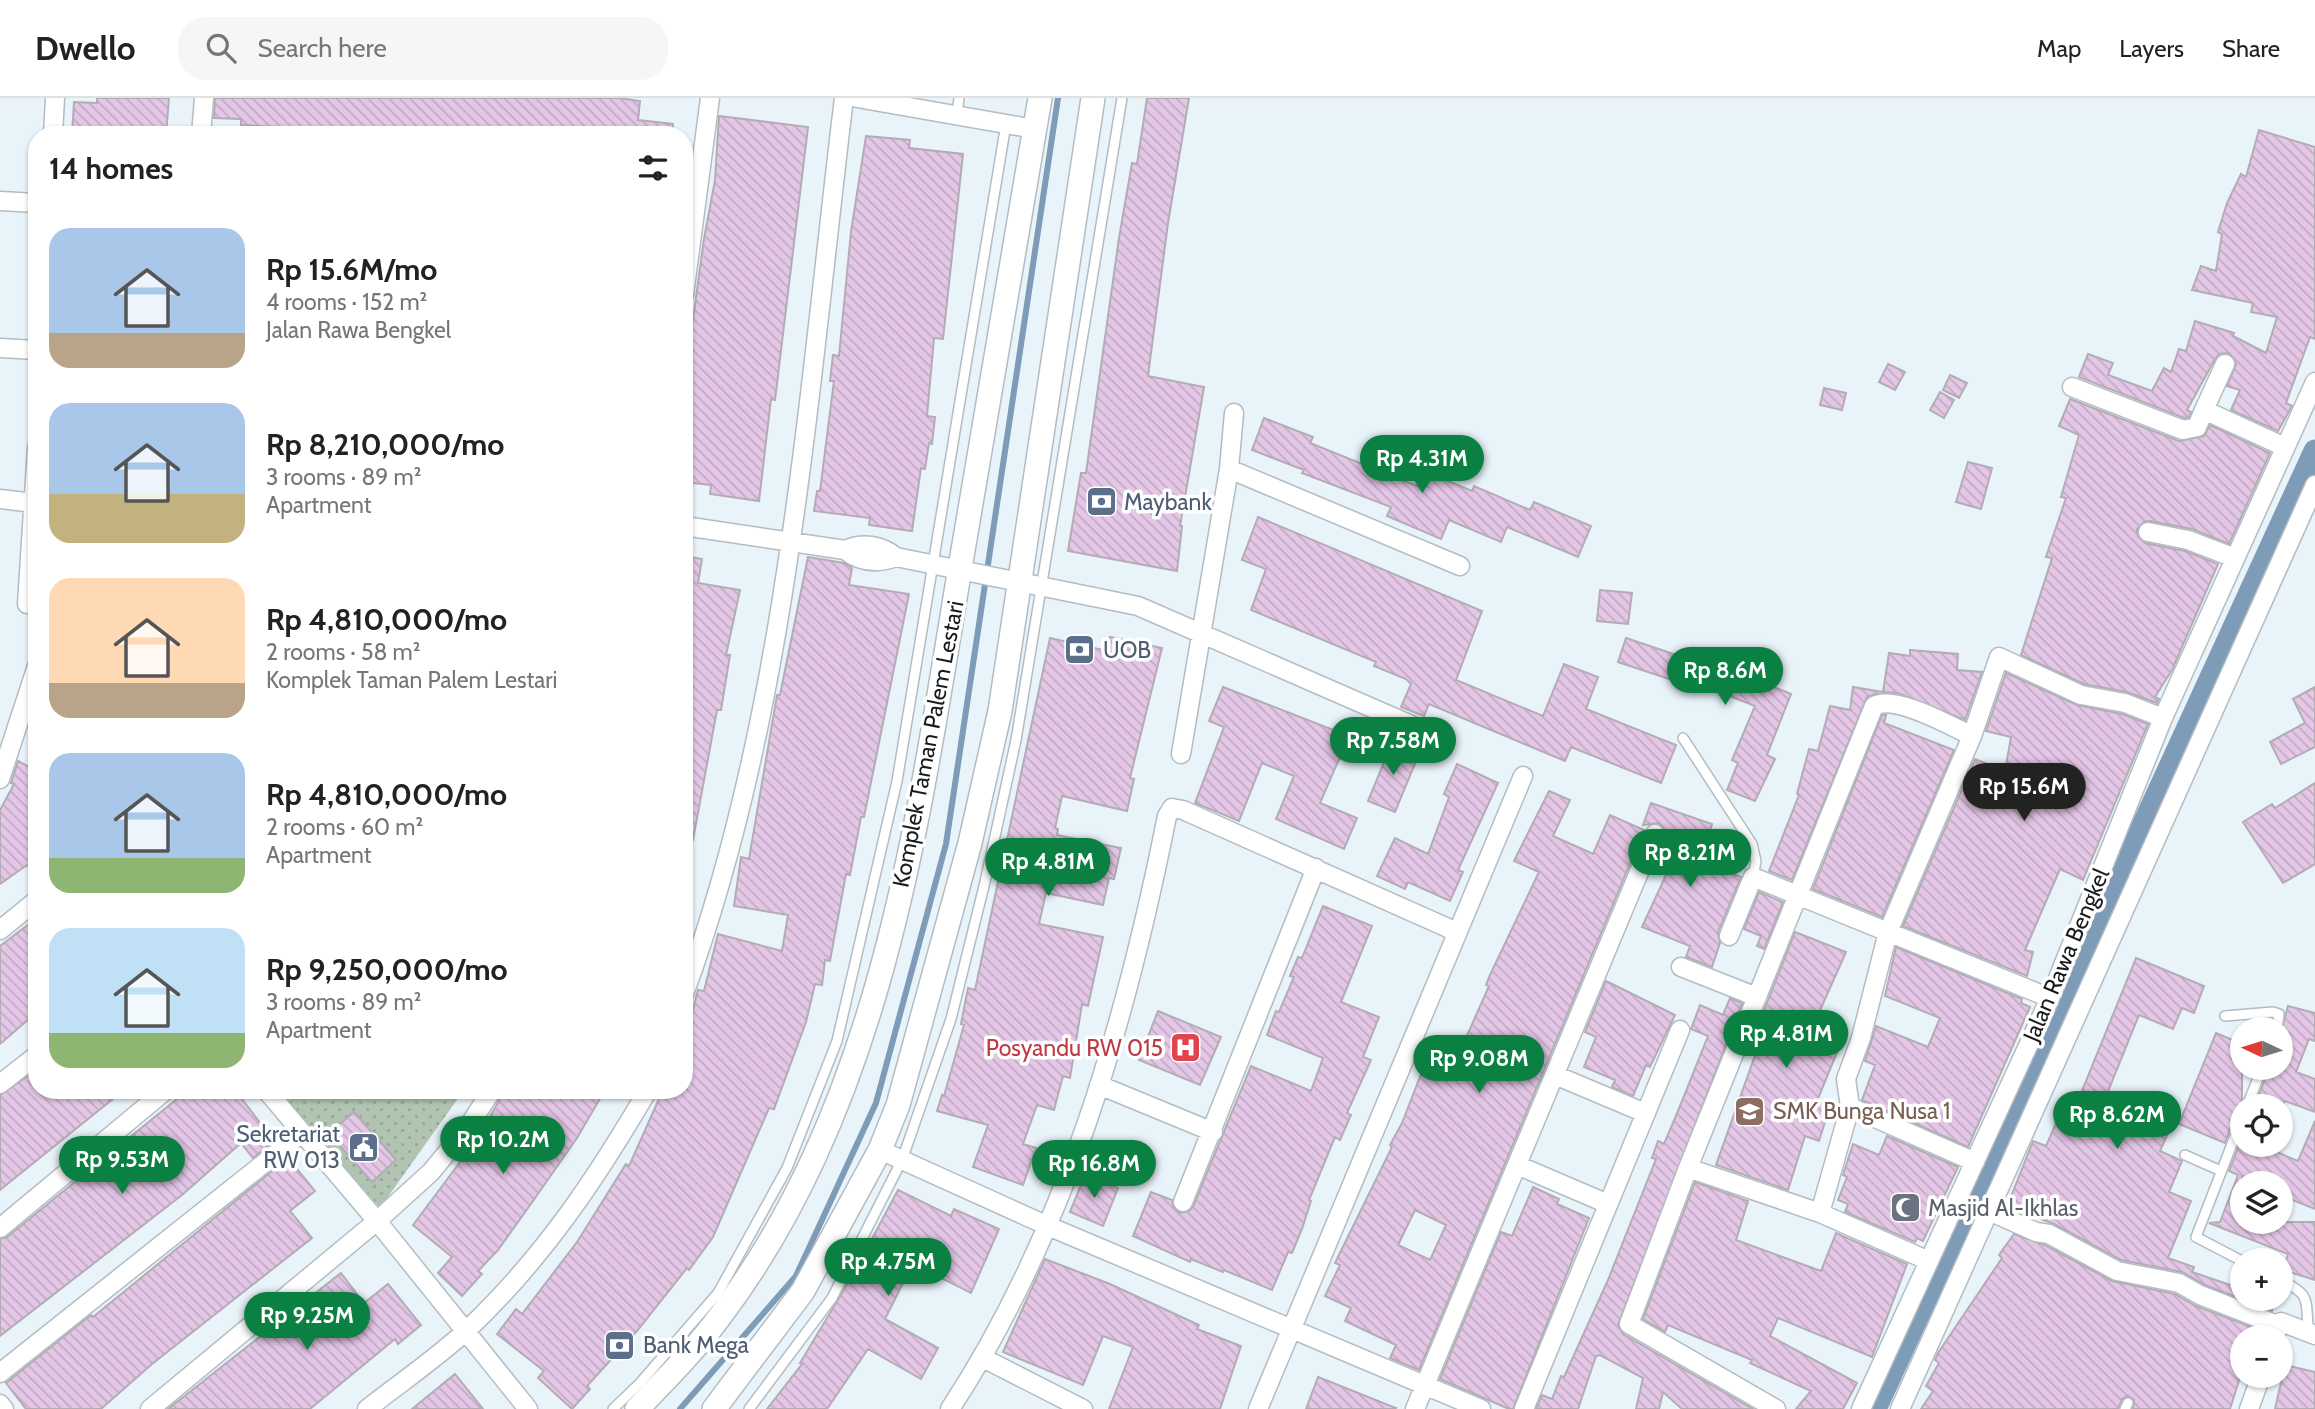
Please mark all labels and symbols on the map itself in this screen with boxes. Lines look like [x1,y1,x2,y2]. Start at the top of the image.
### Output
pin: Rp 4.31M [1350,436,1494,495]
bank icon: Maybank [1084,485,1118,519]
place label: Maybank [1124,488,1212,516]
street label: Komplek Taman Palem Lestari [886,598,970,890]
bank icon: UOB [1063,633,1097,667]
place label: UOB [1103,636,1151,664]
pin: Rp 8.6M [1660,648,1790,707]
pin: Rp 7.58M [1321,718,1465,777]
pin: Rp 15.6M [1952,764,2096,823]
pin: Rp 8.21M [1618,830,1762,889]
pin: Rp 4.81M [976,838,1120,898]
street label: Jalan Rawa Bengkel [2017,864,2115,1047]
pin: Rp 4.81M [1714,1010,1858,1070]
north arrow [2230,1017,2292,1080]
hospital icon: Posyandu RW 015 [1169,1031,1203,1065]
place label: Posyandu RW 015 [986,1034,1163,1062]
pin: Rp 9.08M [1407,1035,1551,1095]
pin: Rp 8.62M [2045,1091,2189,1151]
school or university icon: SMK Bunga Nusa 1 [1733,1094,1767,1128]
place label: SMK Bunga Nusa 1 [1773,1097,1951,1125]
pin: Rp 10.2M [431,1116,575,1176]
place label: Sekretariat RW 013 [236,1120,340,1174]
public building icon: Sekretariat RW 013 [346,1130,380,1164]
pin: Rp 9.53M [50,1136,194,1196]
pin: Rp 16.8M [1022,1140,1166,1200]
mosque icon: Masjid Al-Ikhlas [1888,1191,1922,1225]
place label: Masjid Al-Ikhlas [1928,1194,2078,1222]
pin: Rp 4.75M [816,1238,960,1298]
pin: Rp 9.25M [235,1292,379,1352]
bank icon: Bank Mega [603,1328,637,1362]
place label: Bank Mega [643,1331,749,1359]

